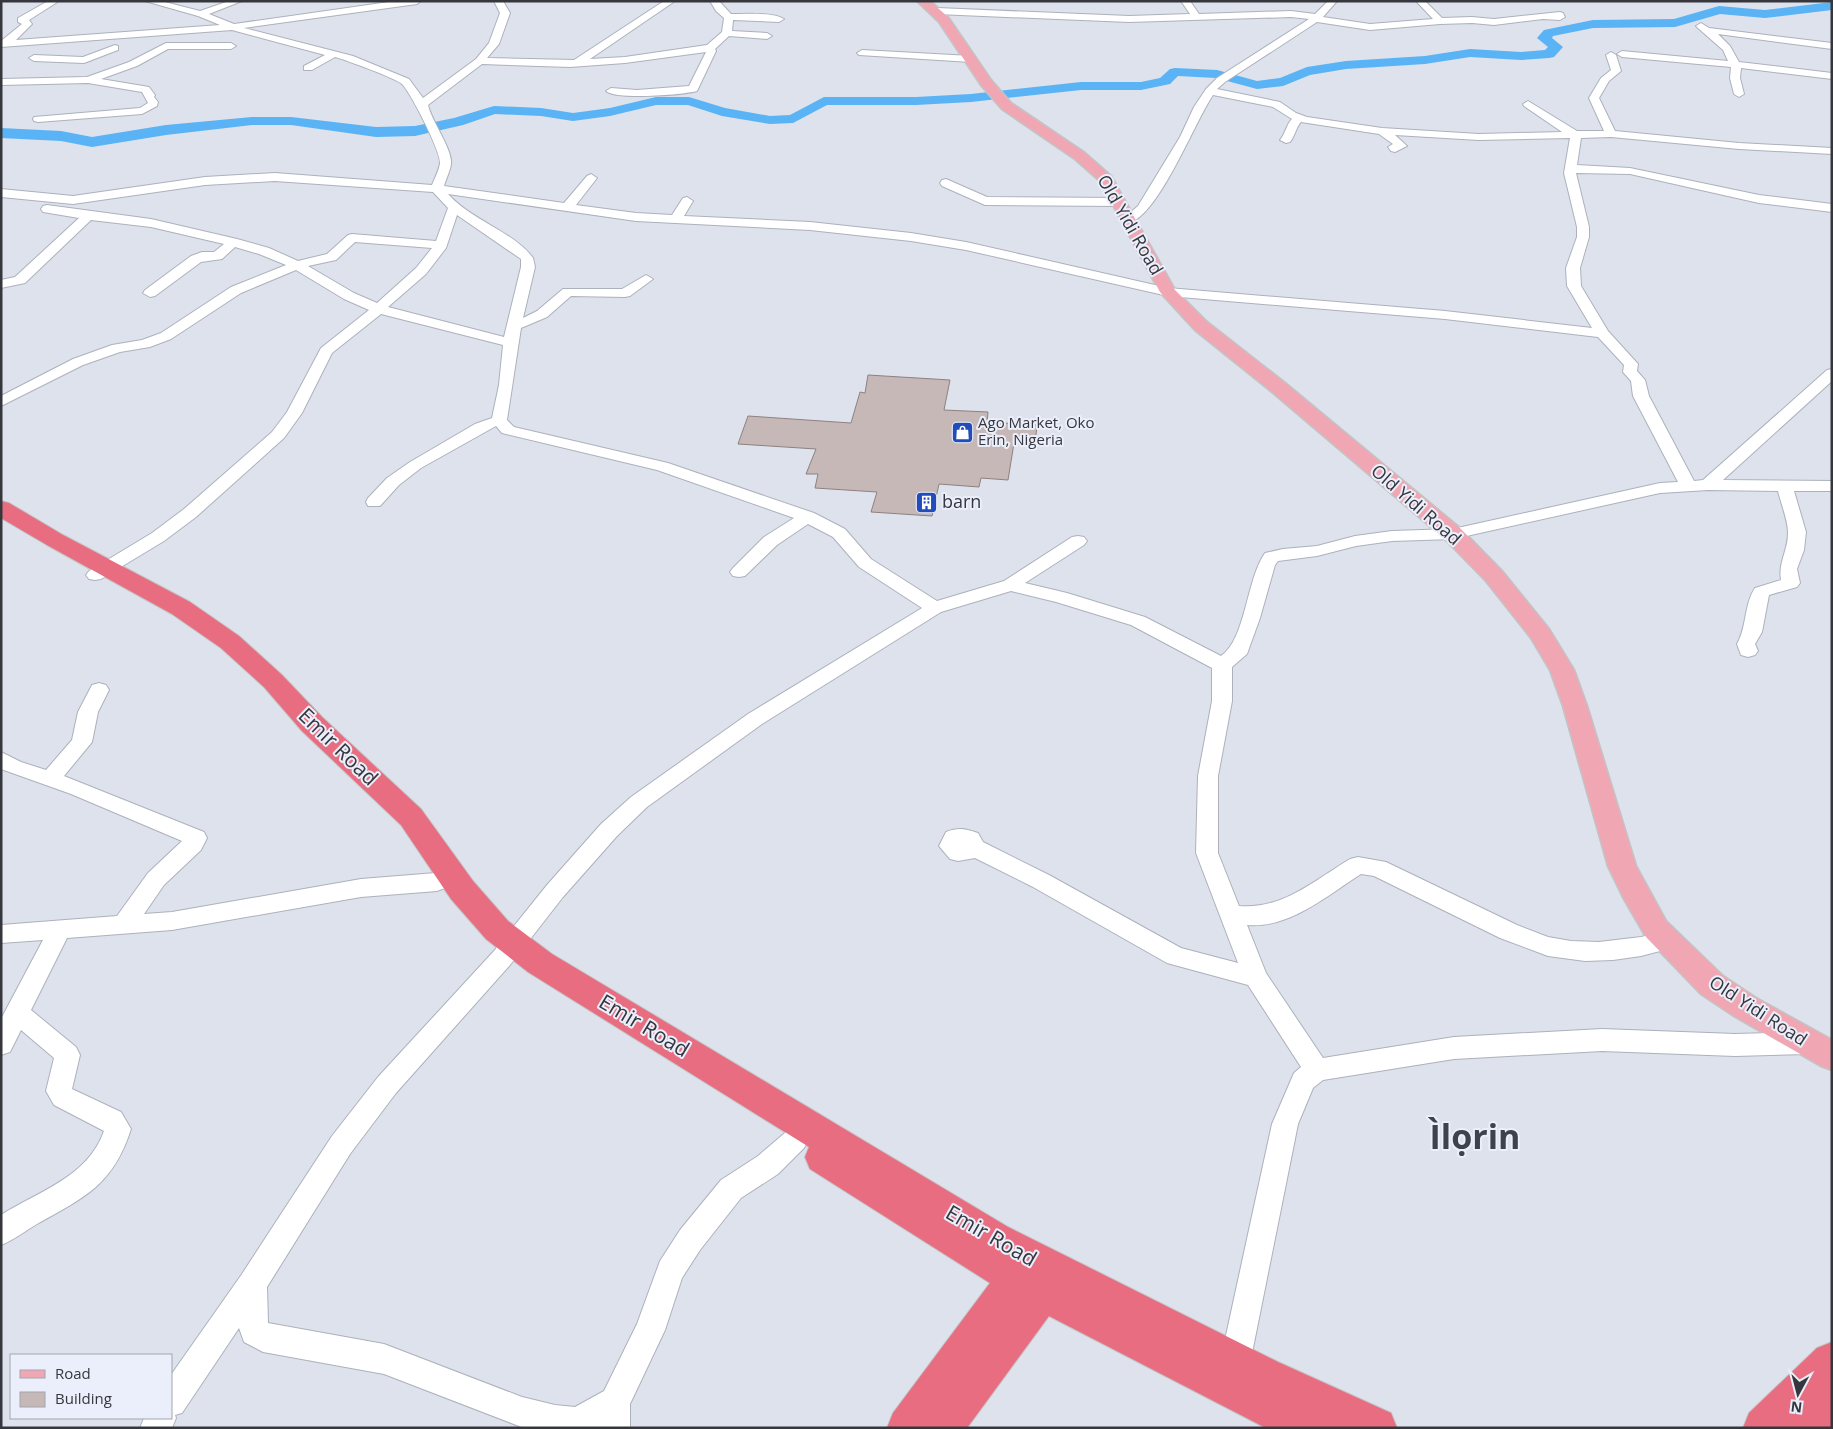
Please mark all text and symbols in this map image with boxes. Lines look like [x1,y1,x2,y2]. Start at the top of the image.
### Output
street label: Old Yidi Road [1092,170,1169,279]
place label: Ago Market, Oko Erin, Nigeria [978,412,1095,449]
shop icon: Ago Market, Oko Erin, Nigeria [950,420,974,444]
street label: Old Yidi Road [1367,458,1467,550]
place label: barn [942,489,981,513]
building icon: barn [914,490,938,514]
street label: Emir Road [293,701,385,791]
street label: Old Yidi Road [1705,970,1812,1051]
street label: Emir Road [594,987,695,1063]
district label: Ìlọrin [1428,1113,1520,1159]
street label: Emir Road [941,1198,1042,1272]
legend [10,1354,172,1419]
text: Road [55,1363,91,1383]
north arrow [1773,1369,1823,1419]
text: Building [55,1388,112,1408]
text: N [1790,1397,1803,1418]

